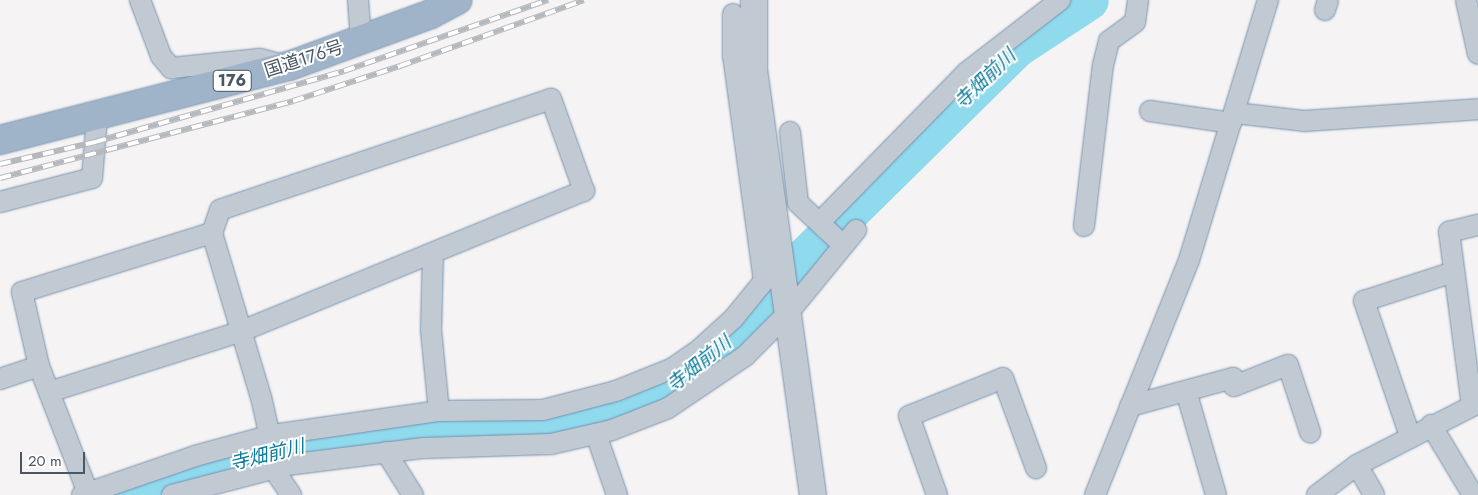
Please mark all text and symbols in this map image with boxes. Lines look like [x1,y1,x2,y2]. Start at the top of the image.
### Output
street label: 国道176号 [262,36,346,82]
water label: 寺畑前川 [950,44,1020,114]
road number: 176 [212,68,252,94]
water label: 寺畑前川 [662,331,736,397]
water label: 寺畑前川 [227,435,307,475]
scale bar [22,442,88,474]
text: 20 m [28,450,62,472]

